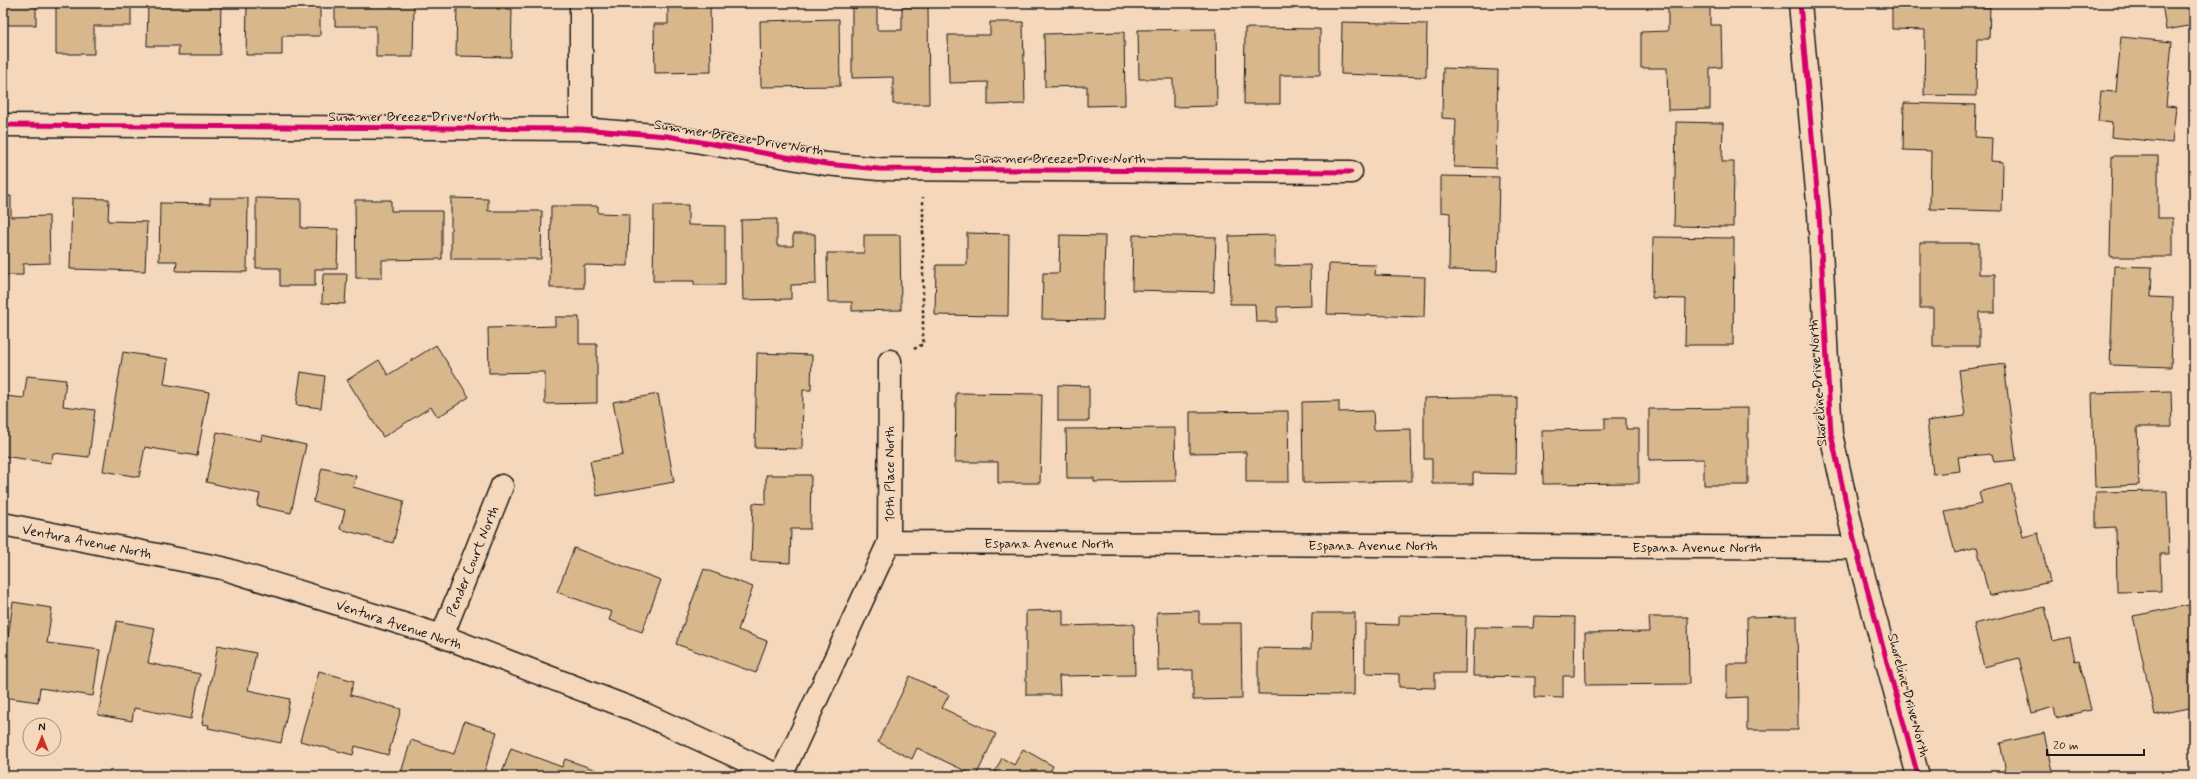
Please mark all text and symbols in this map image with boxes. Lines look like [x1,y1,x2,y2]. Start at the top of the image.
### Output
street label: Summer Breeze Drive North [328,108,500,126]
street label: Summer Breeze Drive North [653,116,825,160]
street label: Summer Breeze Drive North [974,150,1146,168]
street label: Shoreline Drive North [1805,319,1831,447]
street label: 10th Place North [881,426,899,522]
street label: Pender Court North [443,503,503,619]
street label: Ventura Avenue North [21,521,153,563]
street label: Espana Avenue North [984,535,1114,553]
street label: Espana Avenue North [1308,537,1438,555]
street label: Espana Avenue North [1632,539,1762,557]
street label: Ventura Avenue North [333,596,464,654]
street label: Shoreline Drive North [1883,631,1933,759]
north arrow [22,717,62,757]
text: N [38,721,46,735]
scale bar [2047,731,2144,757]
text: 20 m [2053,738,2079,754]

